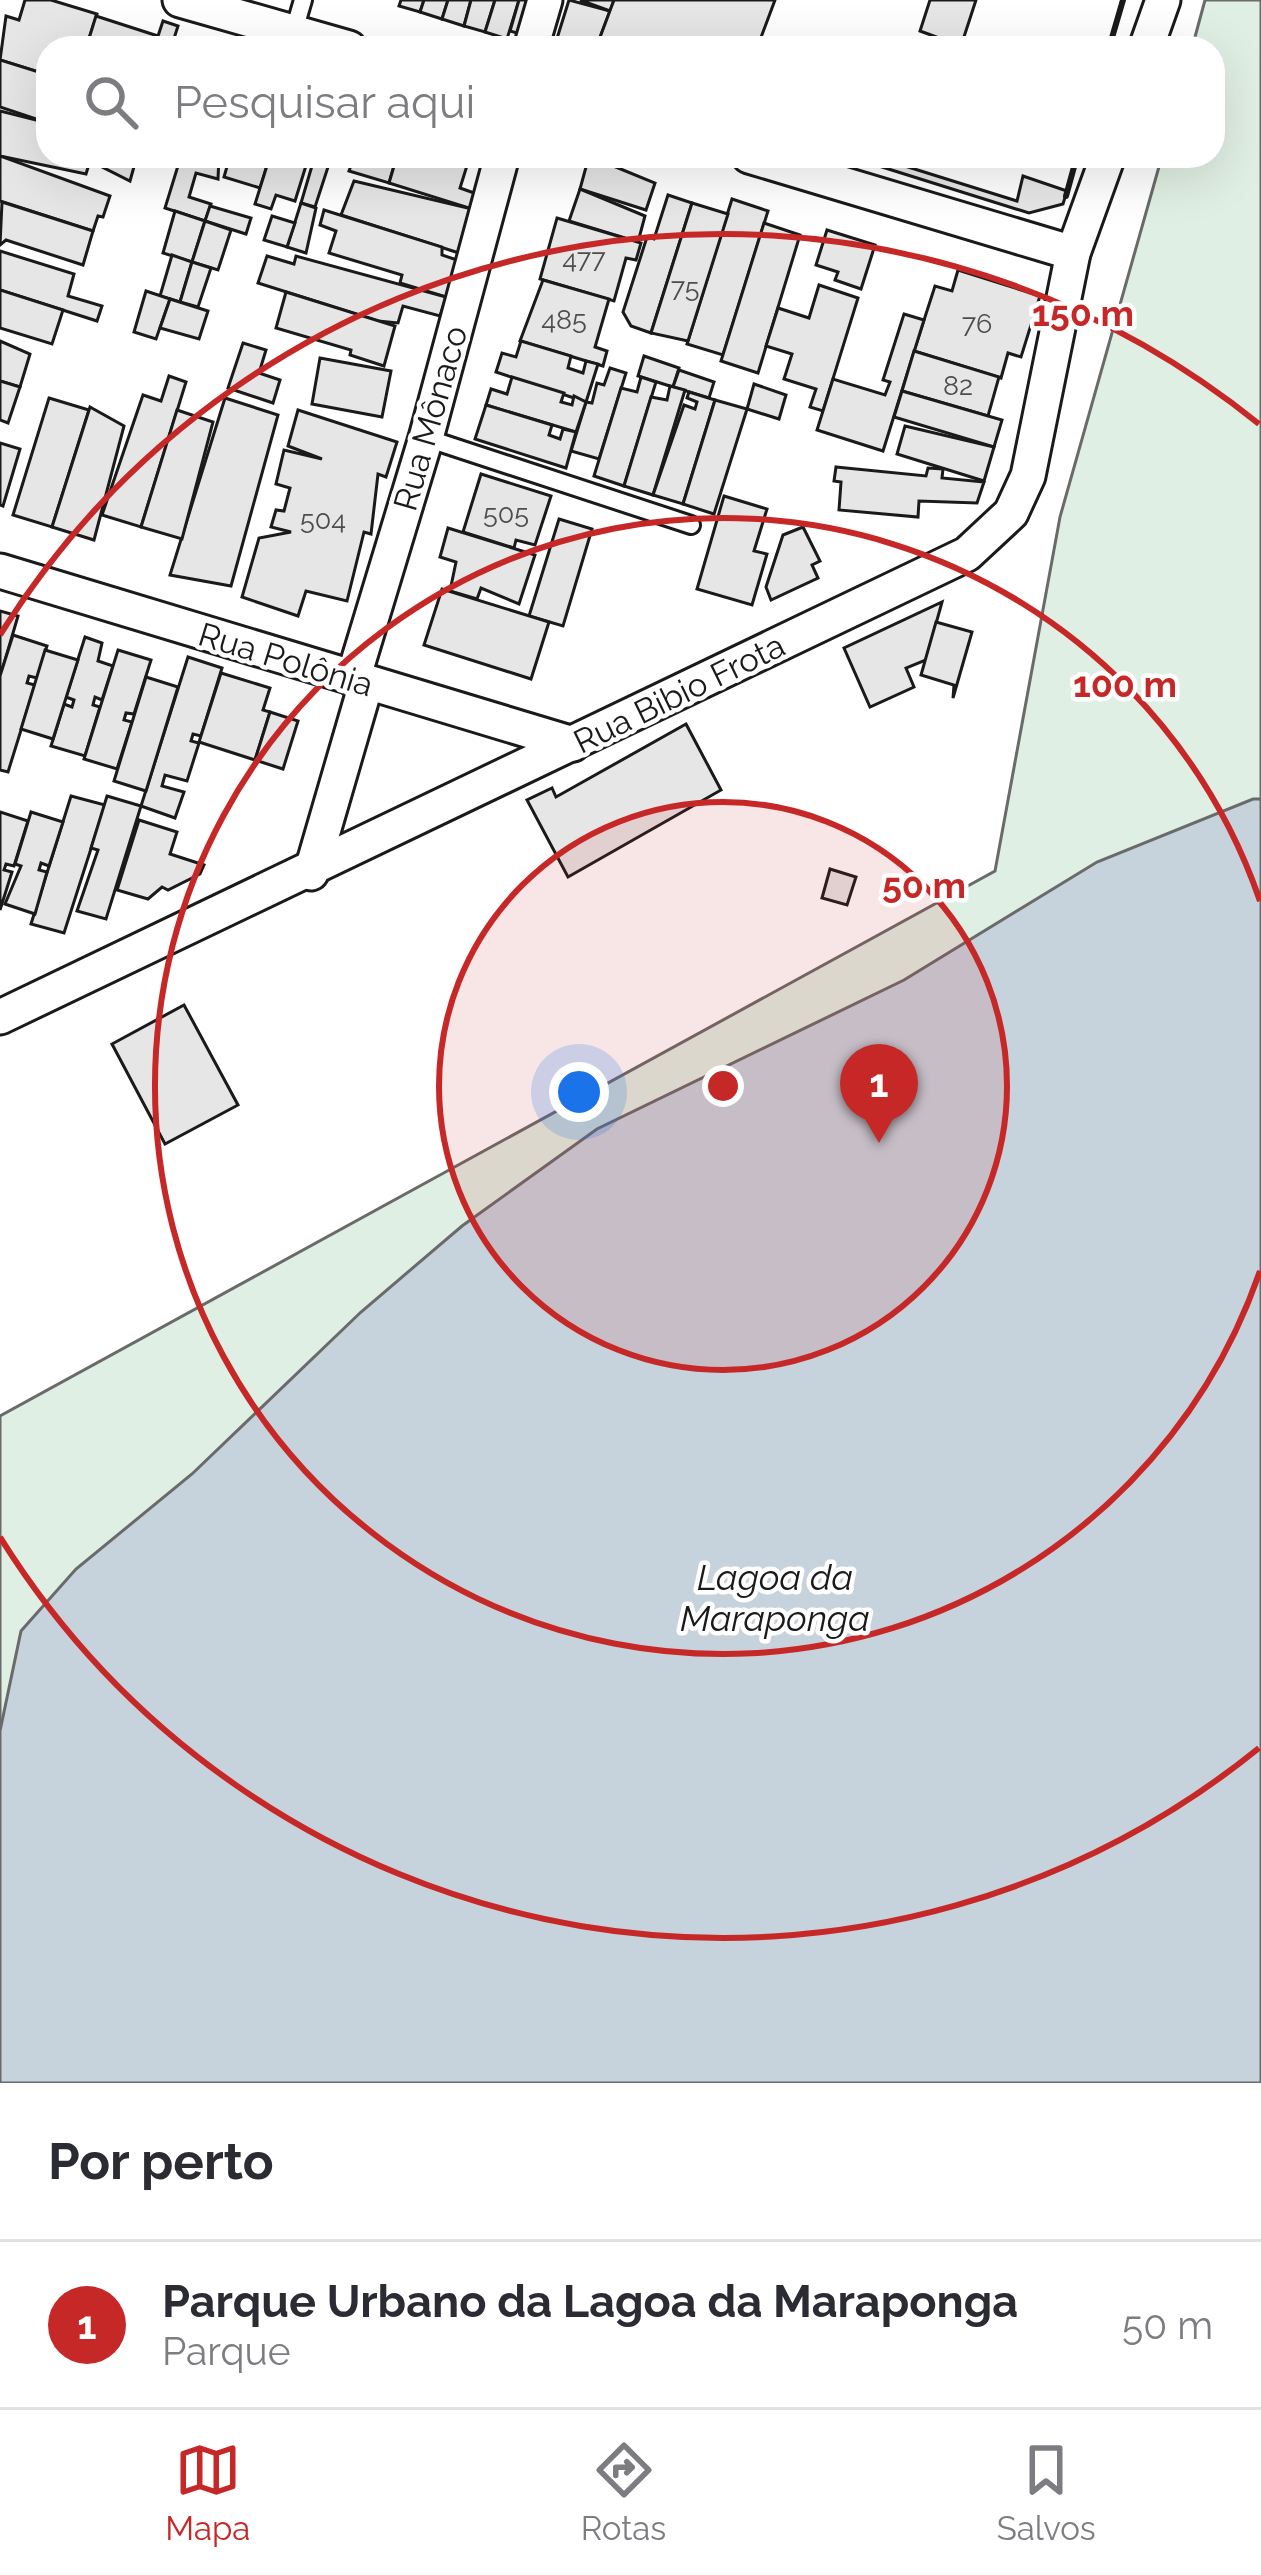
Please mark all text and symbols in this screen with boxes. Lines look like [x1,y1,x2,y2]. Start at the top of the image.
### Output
search box [36,36,1225,168]
icon: search [78,69,144,135]
text: Pesquisar aqui [174,76,475,129]
house number: 477 [562,243,606,274]
house number: 75 [671,272,699,303]
text: 150 m [1032,292,1134,334]
house number: 485 [541,304,587,335]
house number: 76 [962,308,992,339]
street label: Rua Mônaco [385,321,475,515]
house number: 82 [943,370,973,401]
house number: 505 [483,498,529,529]
house number: 504 [300,504,346,535]
street label: Rua Polônia [194,614,378,704]
street label: Rua Bibio Frota [567,626,791,761]
text: 100 m [1073,663,1177,705]
text: 50 m [882,864,966,906]
pin: 1 [840,1044,918,1143]
your location [549,1062,609,1122]
centre of rings [702,1065,744,1107]
water label: Lagoa da Maraponga [680,1556,870,1639]
text: Por perto [48,2131,274,2191]
text: Parque Urbano da Lagoa da Maraponga [162,2275,1018,2328]
text: 1 [77,2302,97,2348]
text: 50 m [1122,2302,1213,2348]
text: Parque [162,2328,291,2374]
tab: Mapa [165,2437,250,2548]
tab: Rotas [581,2437,666,2548]
tab: Salvos [997,2437,1096,2548]

